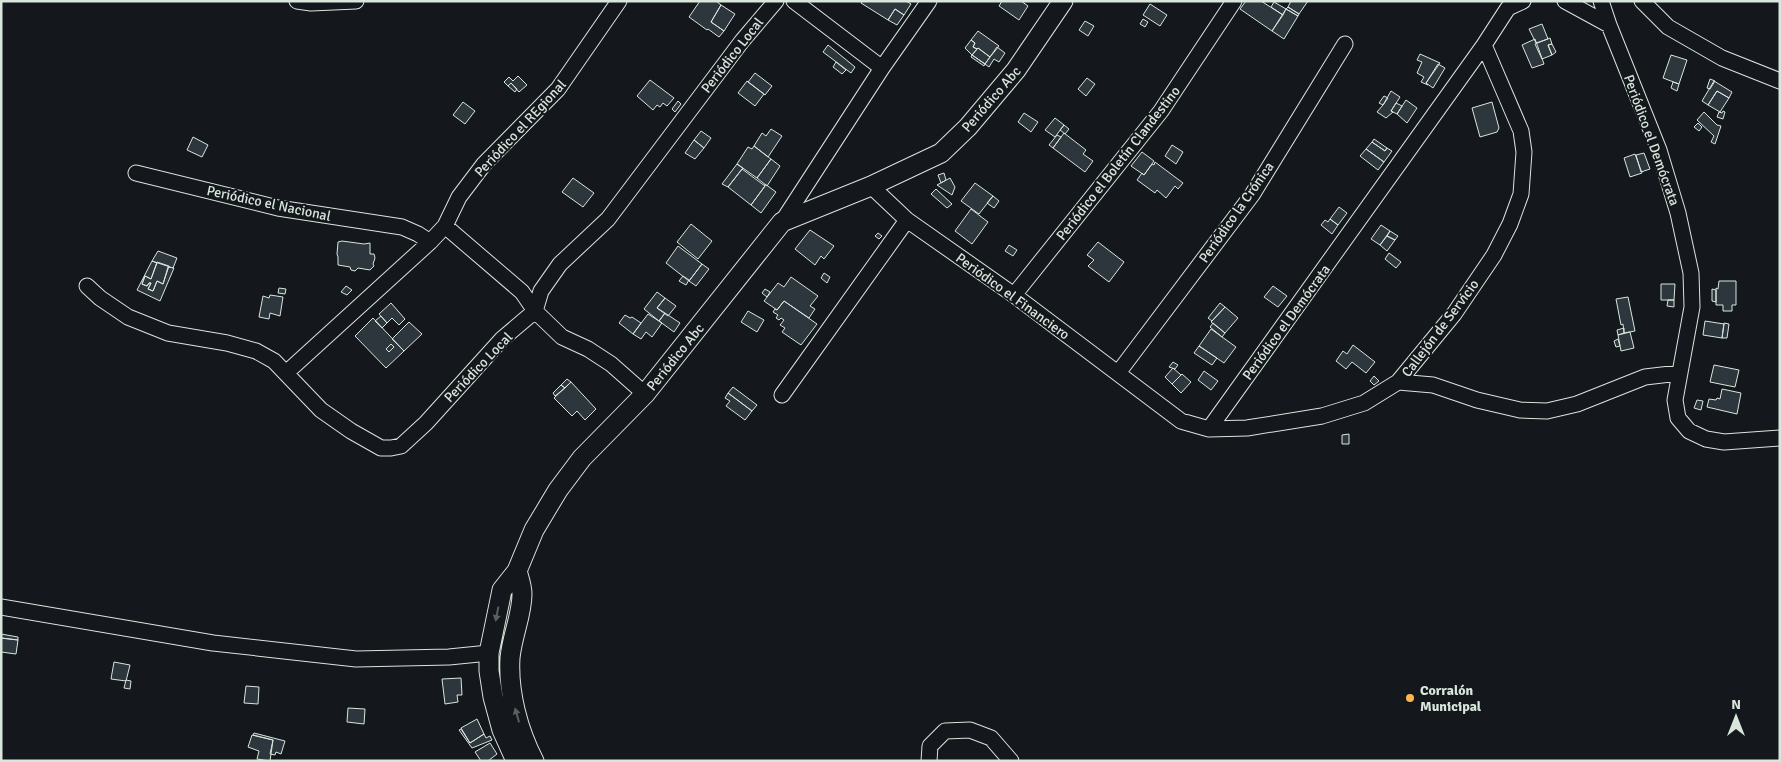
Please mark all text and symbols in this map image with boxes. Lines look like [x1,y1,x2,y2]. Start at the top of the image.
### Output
street label: Periódico Local [698,14,767,96]
street label: Periódico Abc [958,63,1025,136]
street label: Periódico el Demócrata [1620,72,1683,208]
street label: Periódico el REgional [471,76,570,180]
street label: Periódico el Boletín Clandestino [1053,83,1184,244]
street label: Periódico la Crónica [1195,159,1278,266]
street label: Periódico el Nacional [205,182,333,225]
street label: Periódico el Financiero [953,249,1073,343]
street label: Periódico el Demócrata [1239,261,1334,383]
street label: Callejón de Servicio [1398,276,1483,381]
street label: Periódico Abc [643,320,708,394]
street label: Periódico Local [441,329,516,406]
one-way arrow [493,606,501,621]
place label: Corralón Municipal [1420,682,1482,715]
marker: Corralón Municipal [1404,692,1416,704]
north arrow [1711,692,1761,742]
text: N [1731,696,1741,713]
one-way arrow [513,708,521,723]

